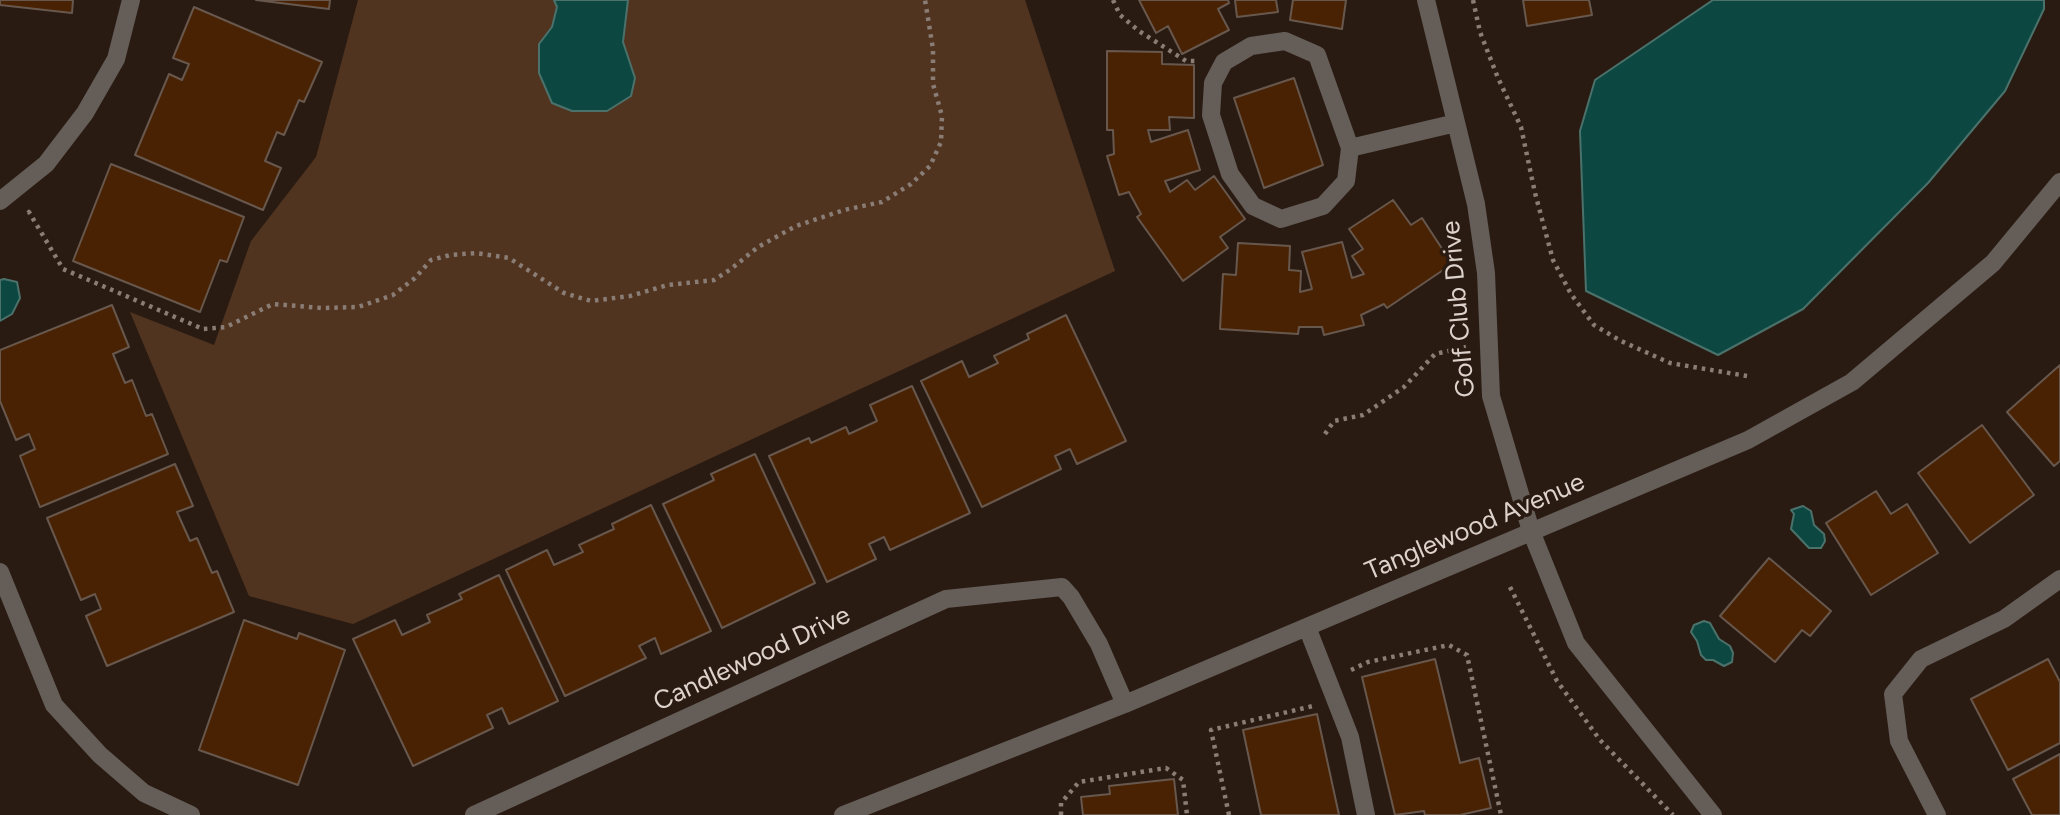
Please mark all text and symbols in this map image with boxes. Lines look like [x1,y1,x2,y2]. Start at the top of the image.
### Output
street label: Golf Club Drive [1436,219,1482,399]
street label: Tanglewood Avenue [1361,467,1589,587]
street label: Candlewood Drive [649,600,855,718]

